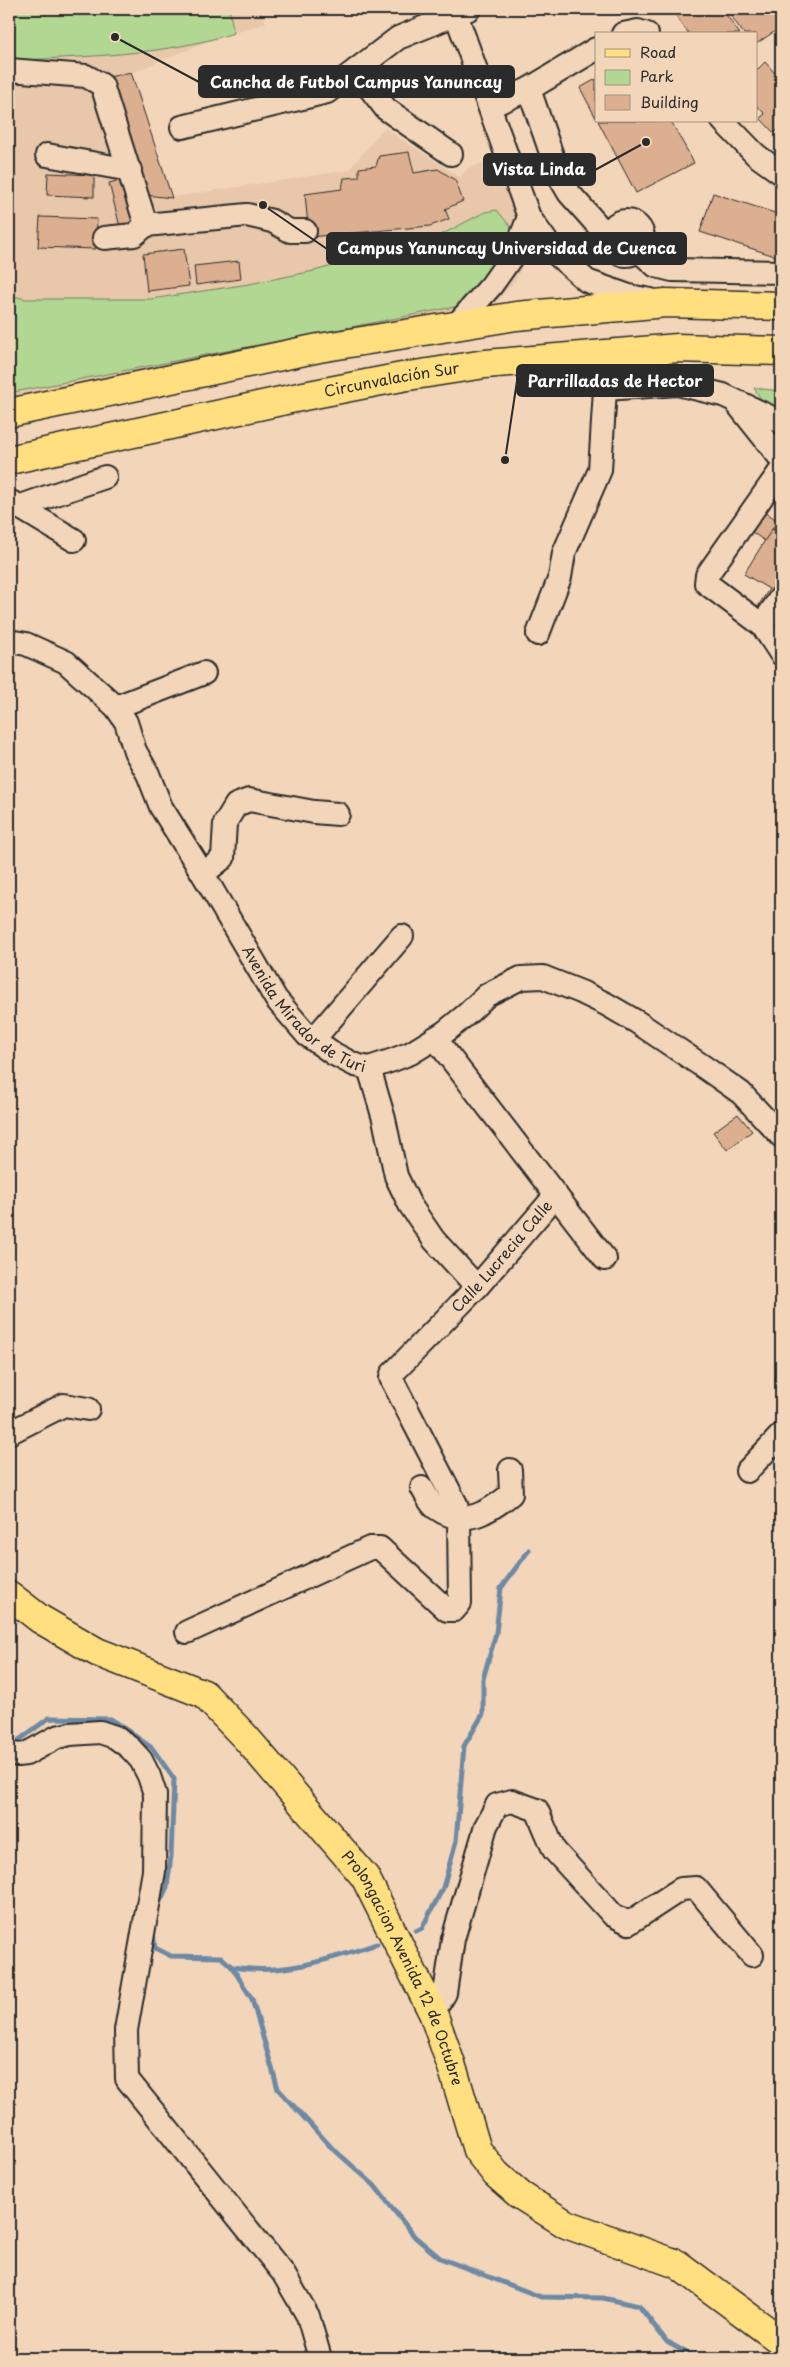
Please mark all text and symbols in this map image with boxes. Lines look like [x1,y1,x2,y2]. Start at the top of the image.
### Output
legend [595,32,758,122]
text: Road [640,40,676,63]
text: Park [640,64,674,87]
callout: Cancha de Futbol Campus Yanuncay [199,66,514,97]
text: Cancha de Futbol Campus Yanuncay [210,69,502,93]
text: Building [640,90,699,113]
callout: Vista Linda [484,154,595,185]
text: Vista Linda [492,156,587,180]
callout: Campus Yanuncay Universidad de Cuenca [327,233,686,264]
text: Campus Yanuncay Universidad de Cuenca [337,235,677,259]
street label: Circunvalación Sur [322,355,461,402]
callout: Parrilladas de Hector [517,365,713,396]
text: Parrilladas de Hector [528,368,703,392]
street label: Avenida Mirador de Turi [237,941,368,1077]
street label: Calle Lucrecia Calle [445,1194,557,1317]
street label: Prolongacion Avenida 12 de Octubre [337,1845,470,2088]

